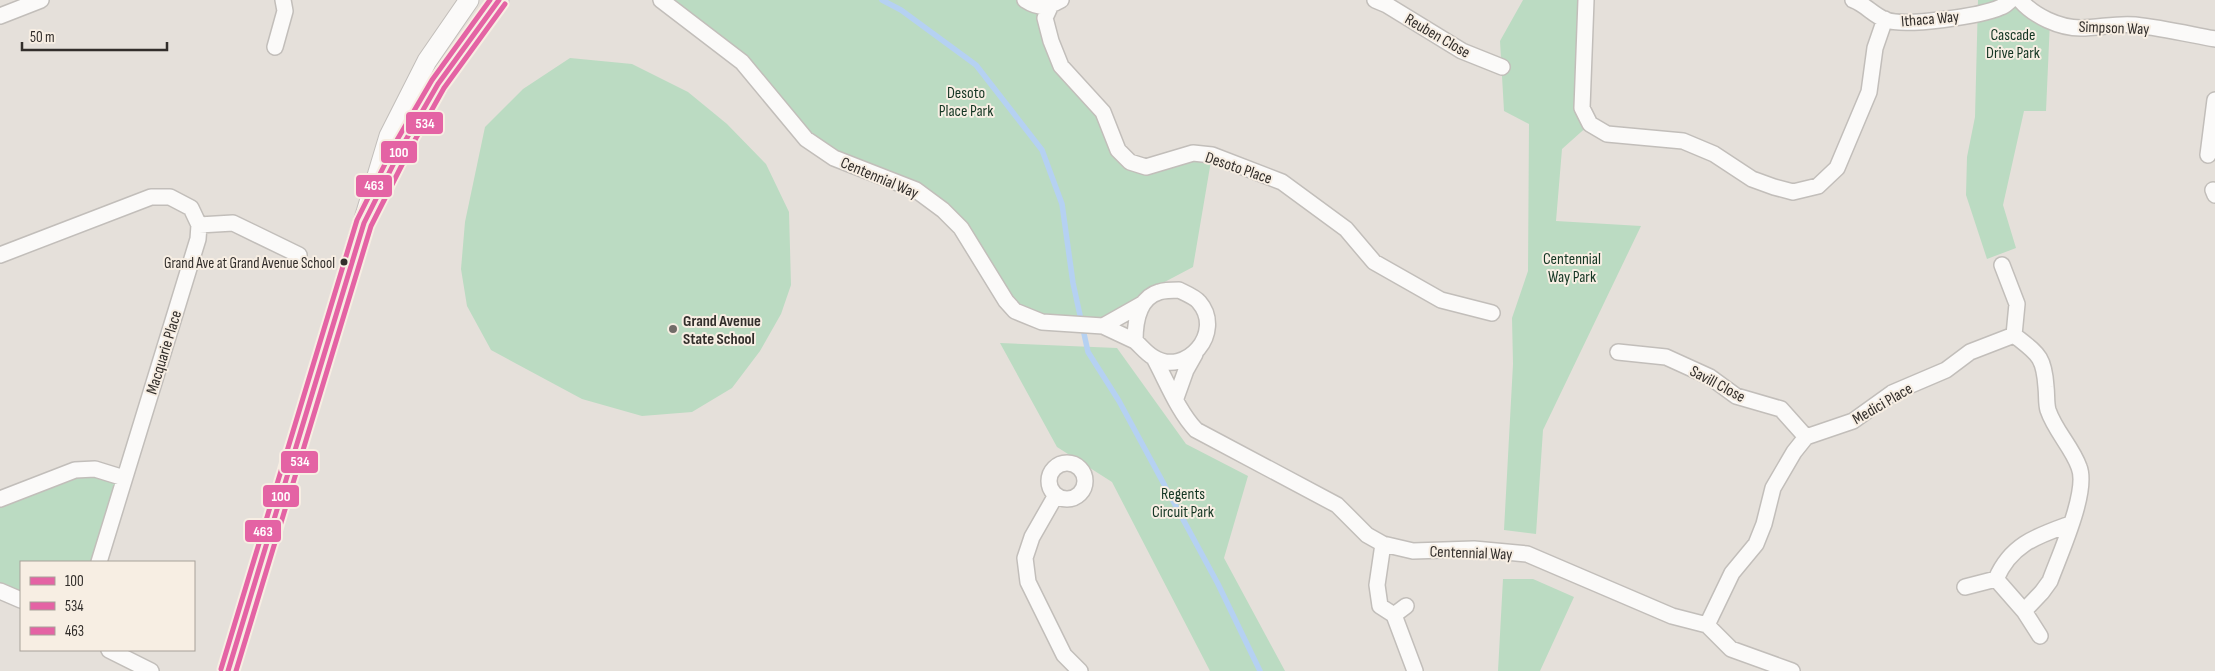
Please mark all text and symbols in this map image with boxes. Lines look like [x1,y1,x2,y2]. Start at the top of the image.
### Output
street label: Ithaca Way [1900,7,1960,31]
street label: Reuben Close [1401,10,1473,63]
street label: Simpson Way [2078,18,2150,39]
scale bar [22,20,168,52]
park label: Cascade Drive Park [1986,26,2040,63]
text: 50 m [30,28,55,47]
park label: Desoto Place Park [939,84,993,121]
line badge: 534 [405,111,444,135]
text: 534 [416,115,435,132]
line badge: 100 [380,140,418,164]
text: 100 [390,144,409,161]
street label: Desoto Place [1203,148,1274,189]
street label: Centennial Way [838,153,921,203]
line badge: 463 [355,174,393,198]
text: 463 [364,177,384,194]
park label: Centennial Way Park [1543,250,1601,287]
place label: Grand Ave at Grand Avenue School [164,254,335,273]
marker: Grand Ave at Grand Avenue School [339,257,349,267]
street label: Macquarie Place [143,308,186,397]
place label: Grand Avenue State School [683,312,761,349]
marker: Grand Avenue State School [667,323,679,335]
street label: Savill Close [1686,362,1748,407]
street label: Medici Place [1849,380,1916,429]
line badge: 534 [280,450,319,474]
text: 534 [291,453,310,470]
line badge: 100 [262,484,300,508]
park label: Regents Circuit Park [1152,485,1214,522]
text: 100 [272,488,291,505]
line badge: 463 [244,519,282,543]
text: 463 [253,523,273,540]
street label: Centennial Way [1429,543,1513,564]
legend [20,561,195,651]
text: 100 [65,572,84,591]
text: 534 [65,597,84,616]
text: 463 [65,622,84,641]

